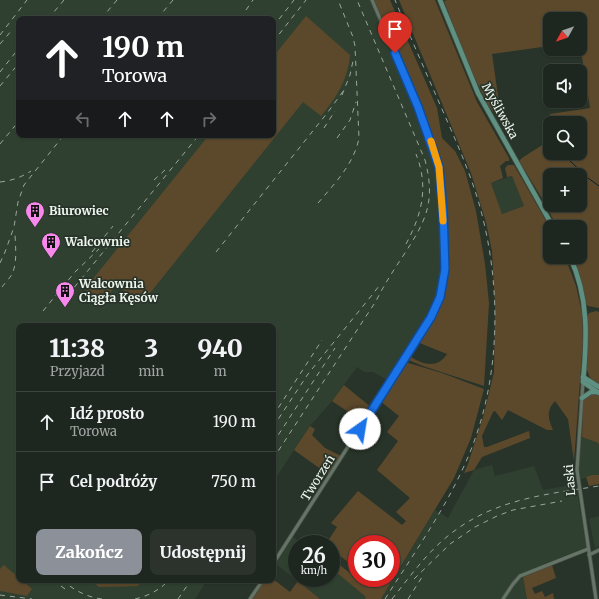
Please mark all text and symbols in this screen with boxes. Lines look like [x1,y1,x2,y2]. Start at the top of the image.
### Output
pin [378,12,412,53]
north arrow [543,12,587,56]
map controls [543,12,587,264]
icon: arrive [384,18,406,40]
text: 190 m [102,29,184,65]
icon: ahead [36,32,88,84]
text: Torowa [102,64,167,87]
button: sound [543,64,587,108]
street label: Myśliwska [479,80,522,142]
icon: left [72,108,94,130]
icon: ahead [114,108,136,130]
icon: ahead [156,108,178,130]
icon: right [198,108,220,130]
button: search [543,116,587,160]
button: + [543,168,587,212]
building icon: Biurowiec [24,200,46,228]
place label: Biurowiec [49,203,109,218]
button: − [543,220,587,264]
building icon: Walcownie [40,231,62,259]
place label: Walcownie [64,234,130,249]
place label: Walcownia Ciągła Kęsów [78,276,159,305]
building icon: Walcownia Ciągła Kęsów [54,280,76,308]
text: 11:38 [49,333,105,364]
text: 3 [144,333,158,364]
text: 940 [197,333,243,364]
text: Przyjazd [50,363,105,380]
text: min [138,363,164,380]
text: m [214,363,227,380]
text: Idź prosto [70,404,144,423]
position arrow [339,408,381,450]
icon: ahead [36,411,58,433]
text: 190 m [213,412,256,431]
text: Torowa [70,423,117,440]
street label: Tworzeń [298,452,338,504]
street label: Laski [561,464,578,496]
icon: arrive [36,471,58,493]
text: Cel podróży [70,472,157,491]
text: 750 m [211,472,256,491]
button: Zakończ [36,529,142,575]
button: Udostępnij [150,529,256,575]
speed limit sign: 30 [348,535,400,587]
text: 26 [302,543,326,568]
text: km/h [301,564,327,577]

